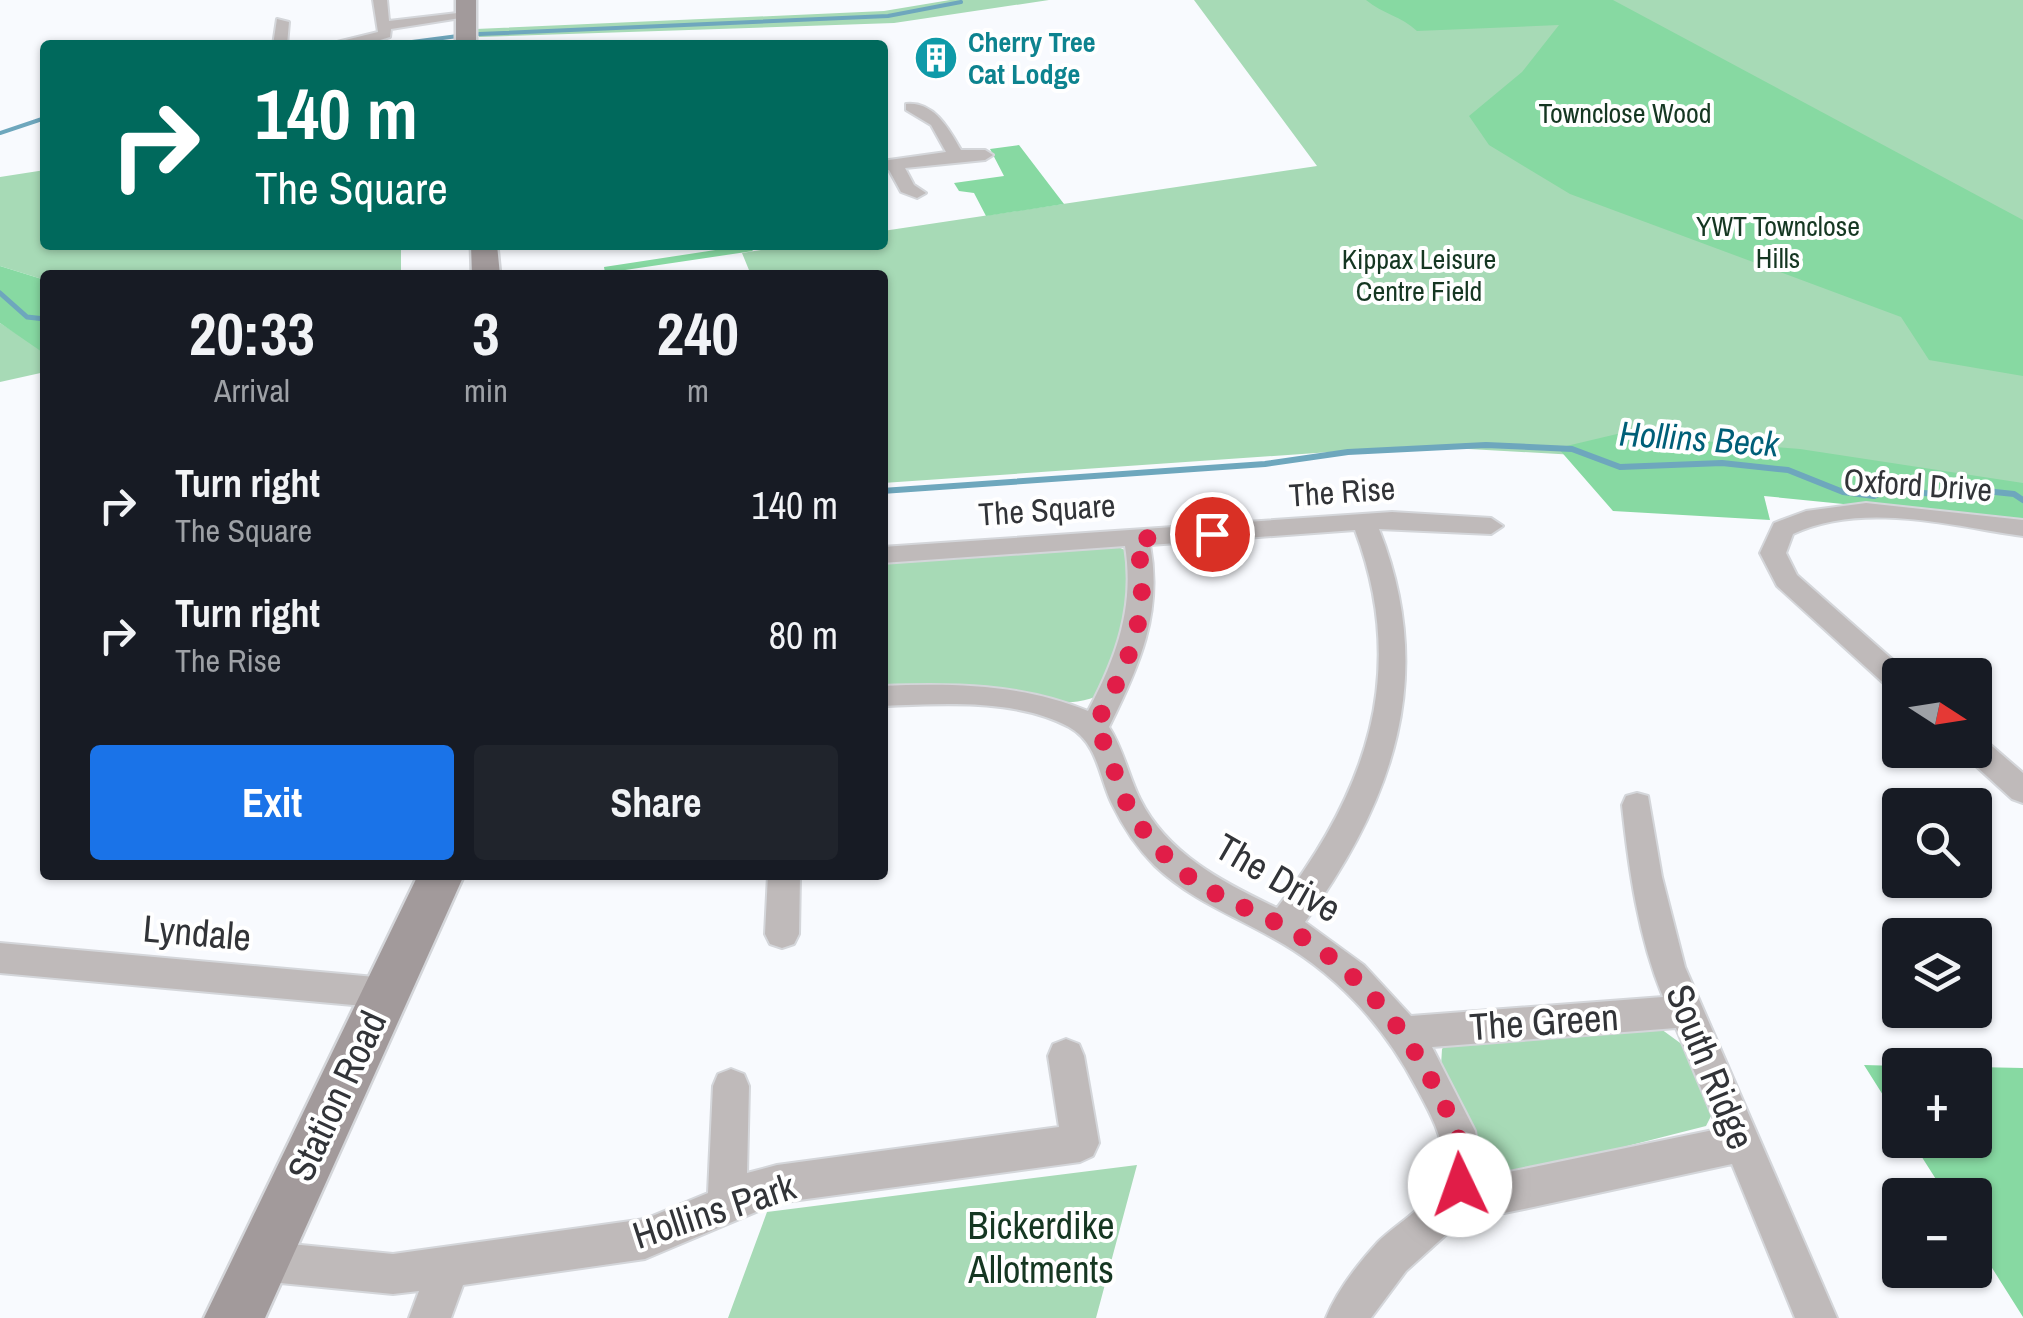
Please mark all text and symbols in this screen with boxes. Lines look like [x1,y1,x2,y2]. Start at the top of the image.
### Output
place label: Cherry Tree Cat Lodge [968,23,1096,93]
building icon: Cherry Tree Cat Lodge [913,35,959,81]
text: 140 m [255,67,418,161]
icon: right [90,80,220,210]
park label: Townclose Wood [1538,94,1712,132]
text: The Square [255,157,448,218]
park label: YWT Townclose Hills [1696,207,1860,277]
park label: Kippax Leisure Centre Field [1342,240,1496,310]
text: 20:33 [189,293,315,374]
text: 3 [472,293,500,374]
text: 240 [657,293,739,374]
text: Arrival [214,369,290,412]
text: min [464,369,508,412]
text: m [687,369,709,412]
water label: Hollins Beck [1618,409,1782,468]
text: Turn right [175,458,320,509]
street label: Oxford Drive [1842,458,1994,511]
street label: The Rise [1287,466,1397,517]
icon: right [90,478,145,533]
text: 140 m [751,480,838,531]
street label: The Square [977,483,1117,536]
pin [1170,492,1255,577]
icon: arrive [1185,507,1240,562]
text: The Square [175,509,312,552]
text: Turn right [175,588,320,639]
icon: right [90,608,145,663]
text: 80 m [769,610,838,661]
text: The Rise [175,639,281,682]
north arrow [1882,658,1992,768]
map controls [1882,658,1992,1288]
button: Exit [90,745,454,860]
button: Share [474,745,838,860]
button: search [1882,788,1992,898]
street label: The Drive [1206,821,1350,934]
street label: Lyndale [141,902,253,963]
button: layers [1882,918,1992,1028]
street label: South Ridge [1654,977,1767,1157]
street label: The Green [1468,991,1620,1052]
street label: Station Road [275,1003,398,1189]
button: + [1882,1048,1992,1158]
position arrow [1408,1133,1512,1237]
street label: Hollins Park [626,1160,802,1261]
button: − [1882,1178,1992,1288]
park label: Bickerdike Allotments [967,1200,1115,1295]

